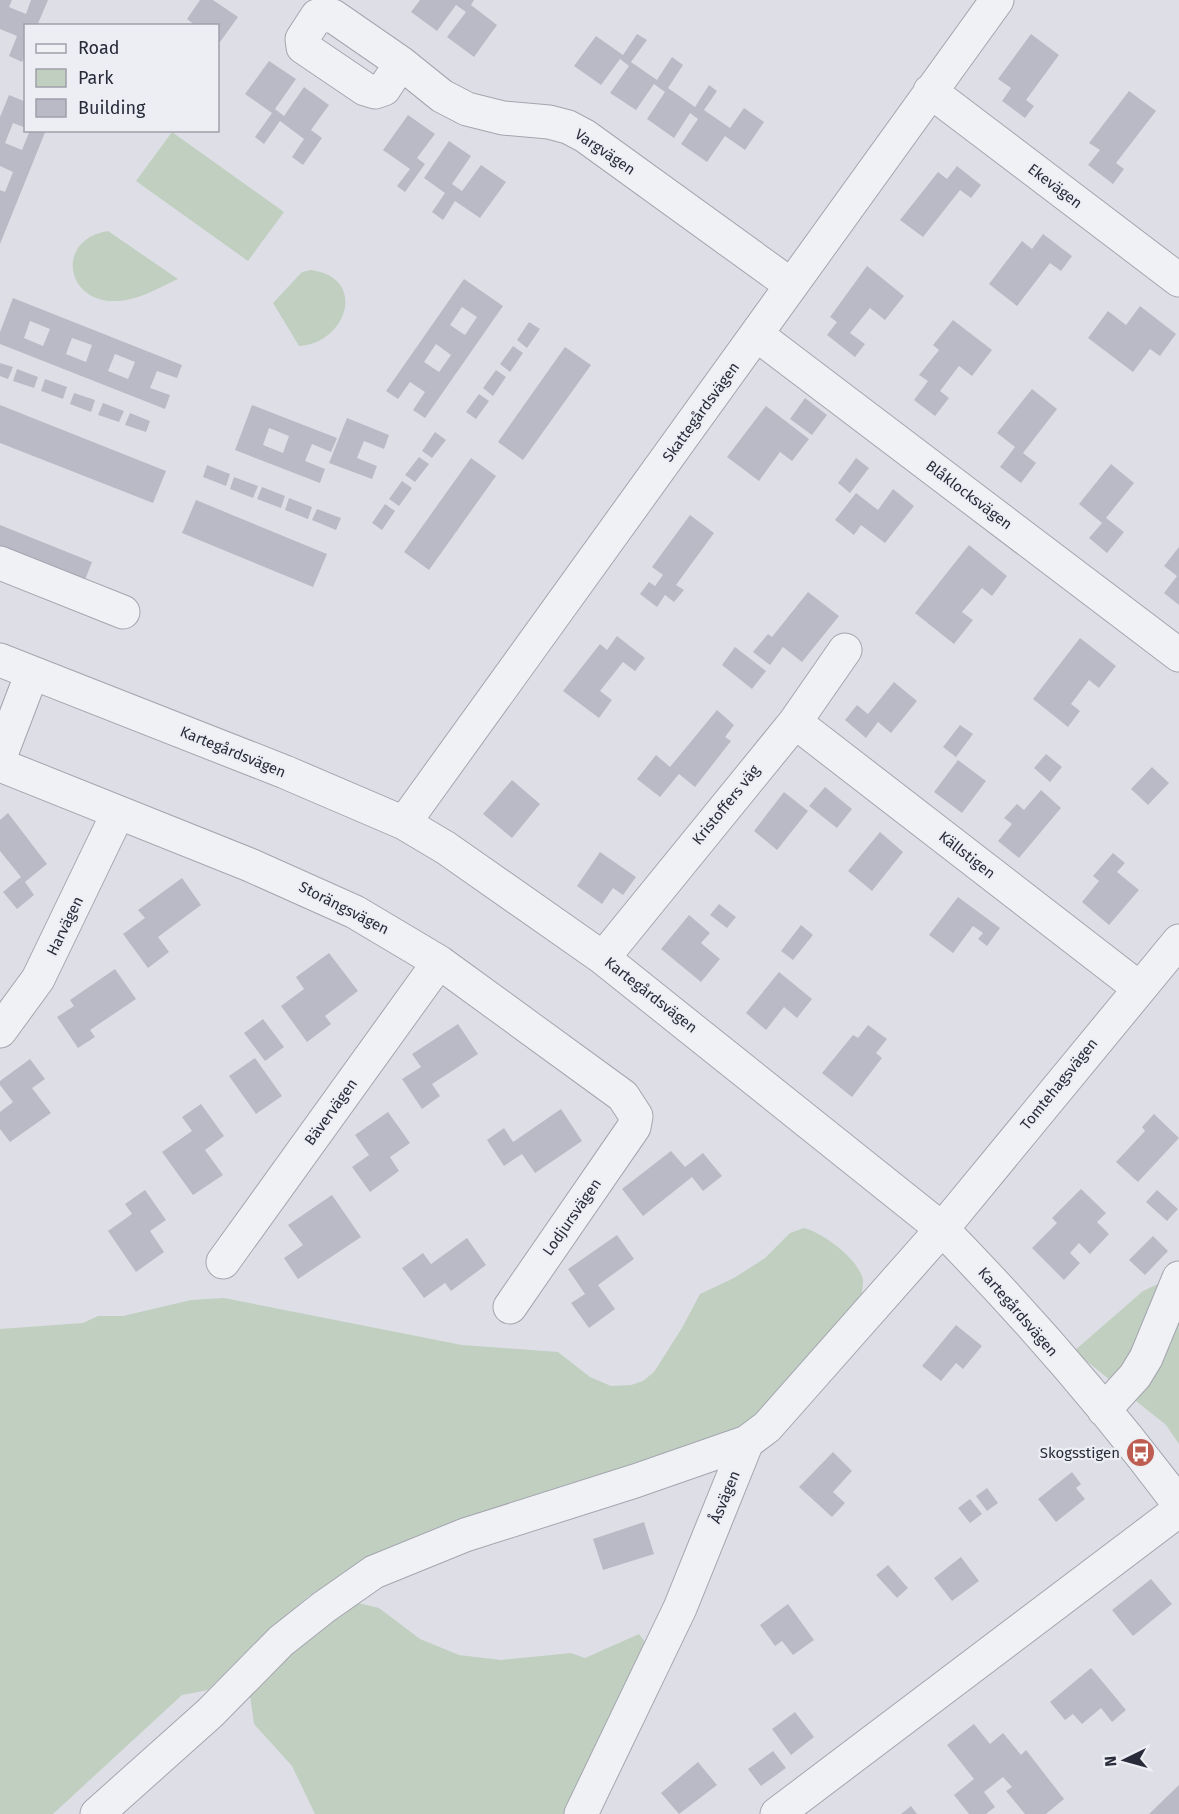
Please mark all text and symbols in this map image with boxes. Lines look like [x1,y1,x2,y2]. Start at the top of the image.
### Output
legend [24,24,219,132]
text: Road [78,37,120,59]
text: Park [78,67,114,89]
text: Building [78,97,146,119]
street label: Vargvägen [571,125,639,179]
street label: Ekevägen [1024,160,1086,212]
street label: Skattegårdsvägen [659,359,743,465]
street label: Blåklocksvägen [922,457,1016,533]
street label: Kartegårdsvägen [177,723,289,781]
street label: Kristoffers väg [688,761,764,849]
street label: Källstigen [935,827,999,883]
street label: Storängsvägen [296,878,392,938]
street label: Harvägen [43,893,87,959]
street label: Kartegårdsvägen [601,953,701,1037]
street label: Tomtehagsvägen [1016,1034,1102,1134]
street label: Bävervägen [301,1075,361,1149]
street label: Lodjursvägen [539,1175,605,1259]
street label: Kartegårdsvägen [974,1264,1062,1360]
bus stop icon: Skogsstigen [1125,1437,1157,1469]
place label: Skogsstigen [1040,1444,1120,1462]
street label: Åsvägen [706,1468,744,1526]
north arrow [1095,1730,1155,1790]
text: N [1101,1755,1120,1767]

